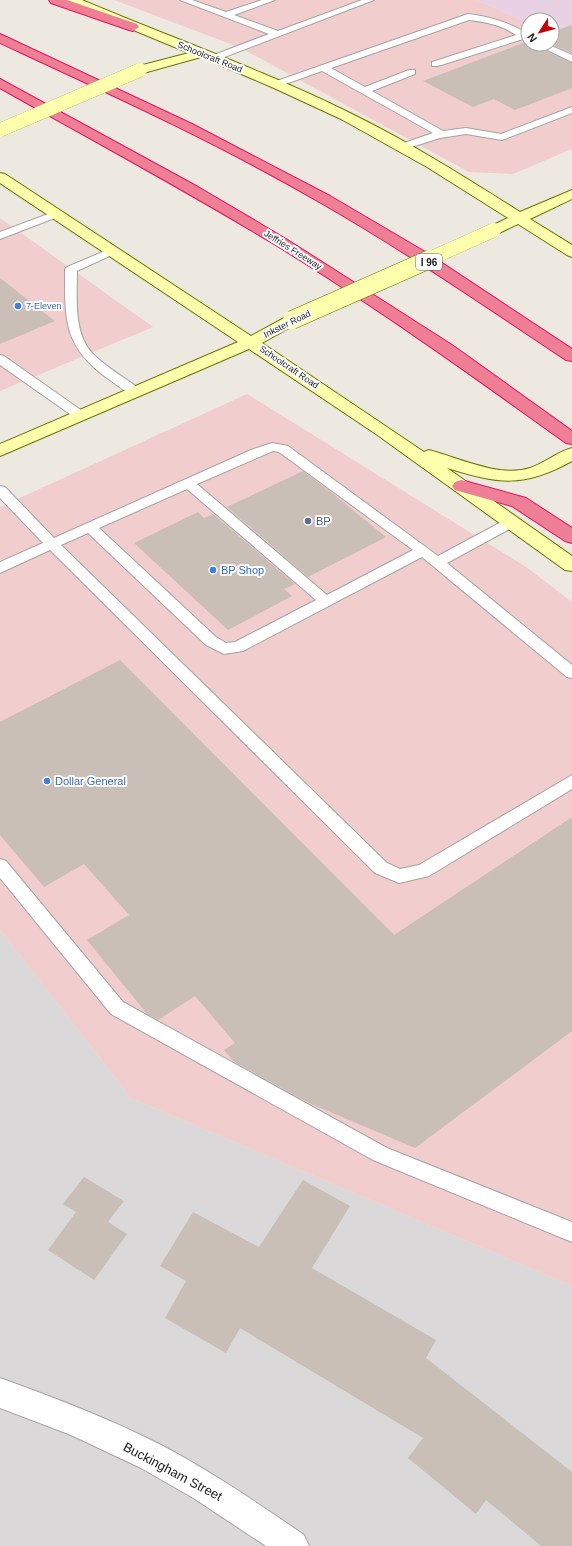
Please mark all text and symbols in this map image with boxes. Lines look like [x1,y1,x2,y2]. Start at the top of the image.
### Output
north arrow [520,12,560,52]
text: N [525,31,539,45]
street label: Schoolcraft Road [176,39,244,75]
street label: Jeffries Freeway [262,228,324,272]
road number: I 96 [416,254,442,270]
marker: 7-Eleven [13,301,23,311]
place label: 7-Eleven [26,301,62,311]
street label: Inkster Road [262,308,312,340]
street label: Schoolcraft Road [258,344,320,390]
place label: BP [316,515,331,527]
marker: BP [303,516,313,526]
place label: BP Shop [221,564,264,576]
marker: BP Shop [208,565,218,575]
place label: Dollar General [55,775,126,787]
marker: Dollar General [42,776,52,786]
street label: Buckingham Street [121,1439,225,1504]

